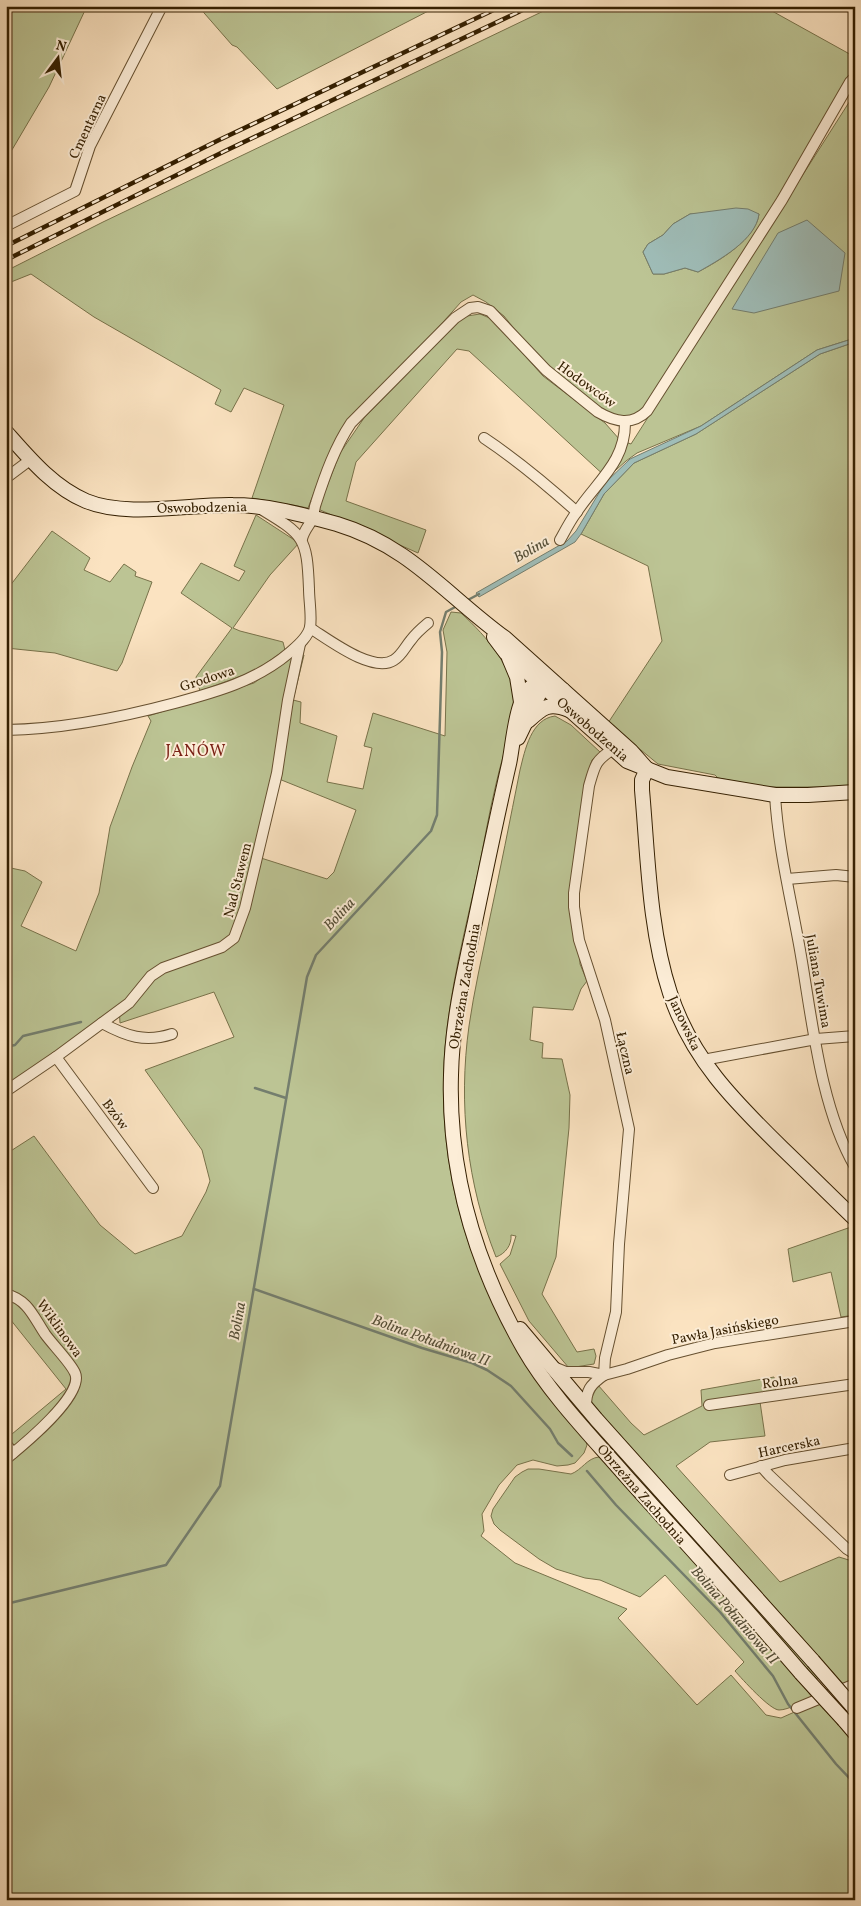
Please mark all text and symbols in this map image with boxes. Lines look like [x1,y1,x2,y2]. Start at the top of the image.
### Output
north arrow [32,32,82,82]
text: N [54,36,68,57]
street label: Cmentarna [65,91,112,162]
street label: Hodowców [553,357,619,413]
street label: Oswobodzenia [157,498,247,519]
water label: Bolina [510,532,554,569]
street label: Grodowa [178,662,237,697]
street label: Oswobodzenia [552,693,632,767]
district label: JANÓW [166,741,226,763]
street label: Nad Stawem [220,841,257,920]
water label: Bolina [319,894,361,936]
street label: Obrzeżna Zachodnia [445,922,486,1051]
street label: Juliana Tuwima [800,933,835,1030]
street label: Janowska [663,993,705,1054]
street label: Łączna [610,1030,639,1077]
street label: Bzów [97,1096,133,1134]
street label: Wiklinowa [31,1296,86,1362]
water label: Bolina [225,1301,252,1342]
water label: Bolina Południowa II [369,1310,493,1373]
street label: Pawła Jasińskiego [670,1311,780,1350]
street label: Rolna [761,1371,799,1394]
street label: Harcerska [757,1432,822,1463]
street label: Obrzeżna Zachodnia [592,1441,690,1549]
water label: Bolina Południowa II [685,1562,783,1670]

